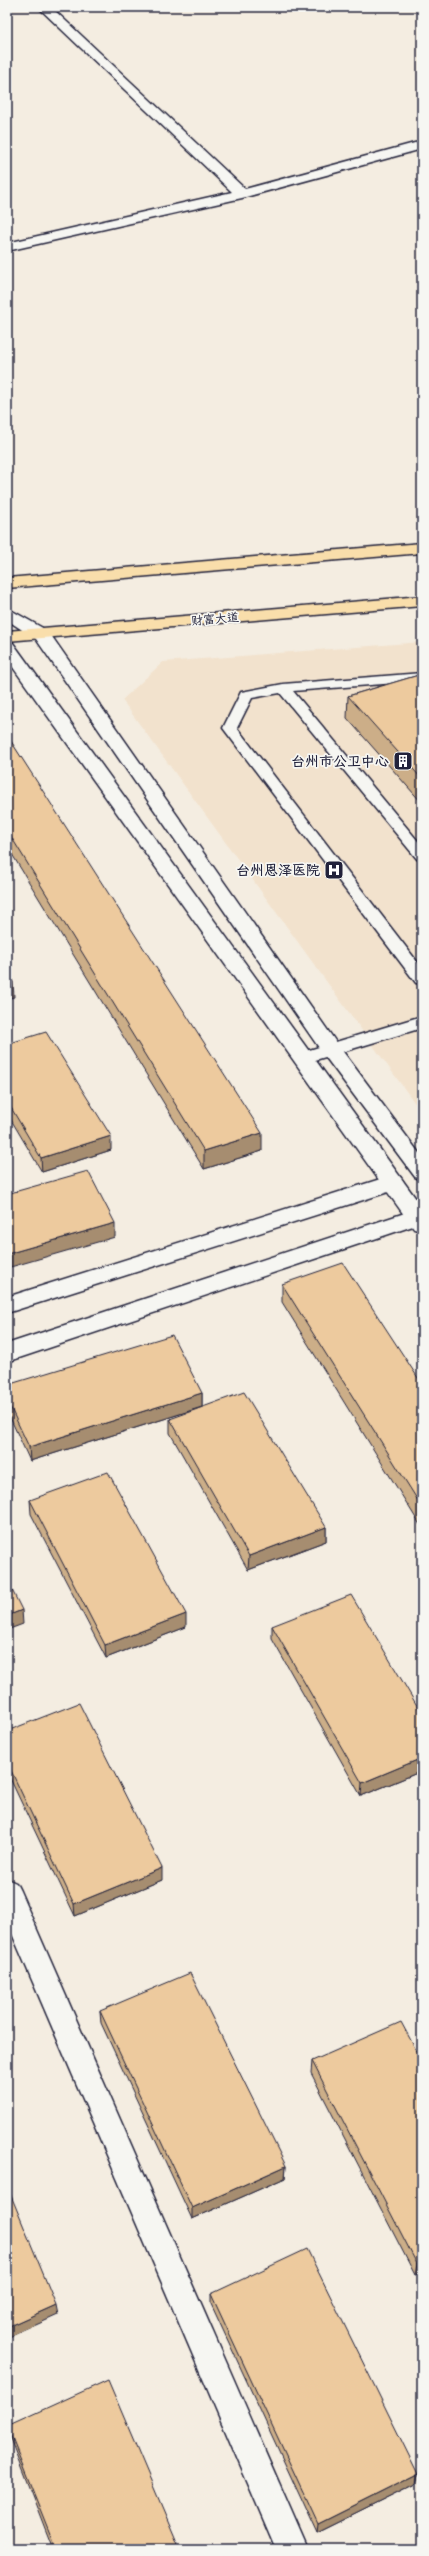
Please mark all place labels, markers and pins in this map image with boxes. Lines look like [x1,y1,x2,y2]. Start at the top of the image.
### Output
building icon: 台州市公卫中心 [392,750,414,772]
place label: 台州市公卫中心 [291,753,389,770]
hospital icon: 台州恩泽医院 [323,859,345,881]
place label: 台州恩泽医院 [236,862,320,879]

